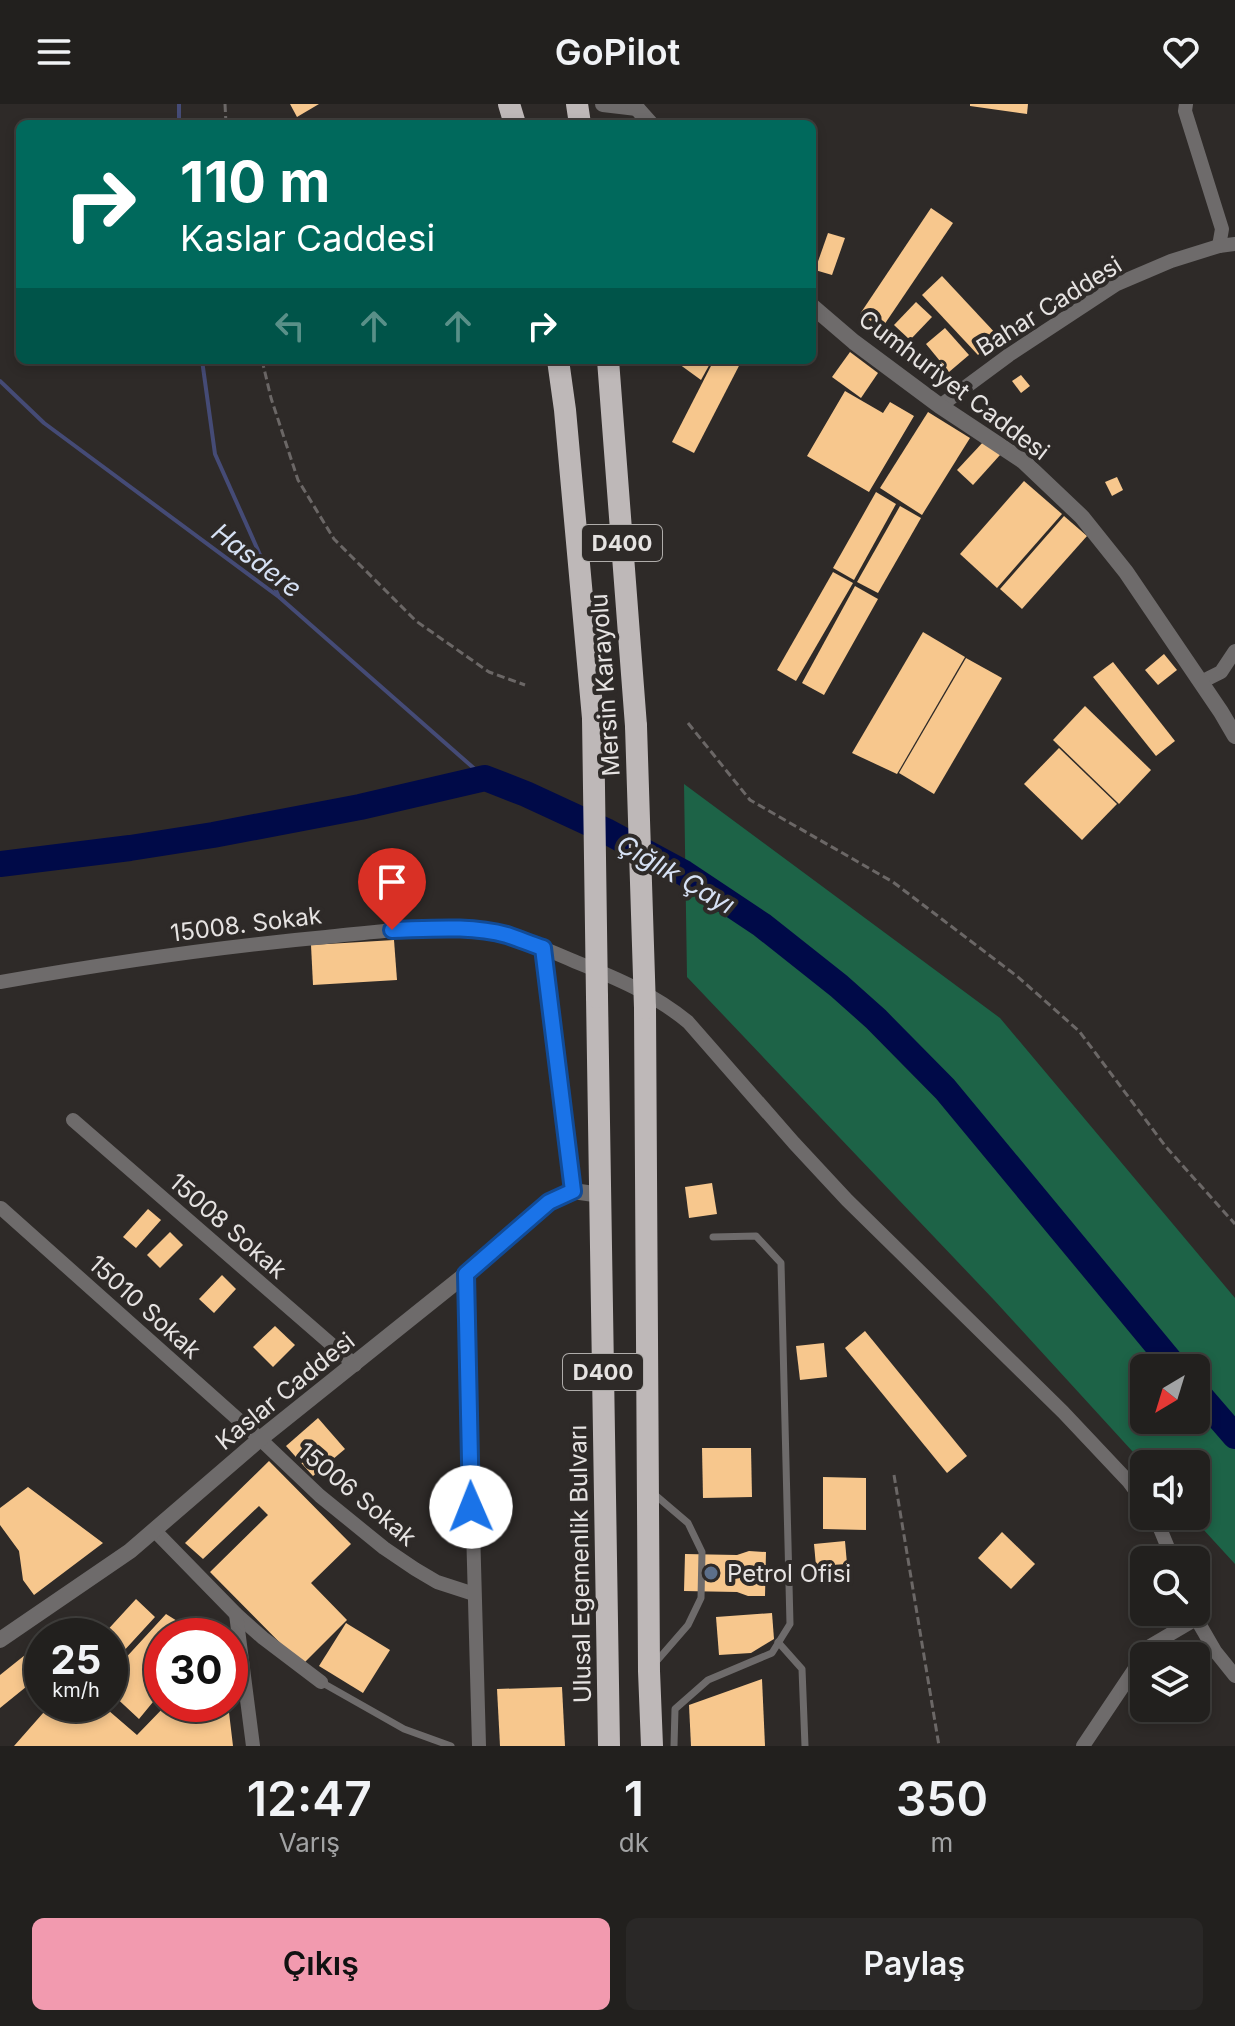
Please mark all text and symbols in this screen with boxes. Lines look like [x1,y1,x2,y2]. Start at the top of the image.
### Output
icon: menu [32,30,76,74]
text: GoPilot [555,30,680,74]
icon: heart [1159,30,1203,74]
text: 110 m [180,148,330,216]
icon: right [48,152,152,256]
text: Kaslar Caddesi [180,216,435,260]
street label: Bahar Caddesi [971,250,1127,362]
icon: left [268,304,312,348]
icon: ahead [352,304,396,348]
icon: ahead [436,304,480,348]
icon: right [520,304,564,348]
street label: Cumhuriyet Caddesi [853,304,1055,466]
water label: Hasdere [206,516,308,604]
road number: D400 [582,525,662,561]
street label: Mersin Karayolu [584,593,626,777]
water label: Çığlık Çayı [612,828,740,920]
pin [358,848,426,930]
icon: arrive [370,860,414,904]
street label: 15008. Sokak [169,900,323,948]
street label: 15008 Sokak [163,1167,293,1285]
street label: 15010 Sokak [83,1249,207,1365]
street label: Kaslar Caddesi [210,1326,360,1456]
road number: D400 [563,1354,643,1390]
north arrow [1130,1354,1210,1434]
map controls [1130,1354,1210,1722]
street label: Ulusal Egemenlik Bulvarı [563,1425,597,1703]
street label: 15006 Sokak [292,1436,422,1552]
button: sound [1130,1450,1210,1530]
position arrow [429,1465,513,1549]
button: search [1130,1546,1210,1626]
place label: Petrol Ofisi [727,1559,851,1588]
marker: Petrol Ofisi [702,1564,720,1582]
speed limit sign: 30 [144,1618,248,1722]
text: 25 [51,1635,101,1684]
button: layers [1130,1642,1210,1722]
text: km/h [52,1678,100,1702]
text: 12:47 [247,1769,372,1828]
text: 1 [624,1769,644,1828]
text: 350 [896,1769,988,1828]
text: Varış [279,1827,340,1858]
text: dk [619,1827,649,1858]
text: m [931,1827,953,1858]
button: Çıkış [32,1918,610,2010]
button: Paylaş [626,1918,1203,2010]

